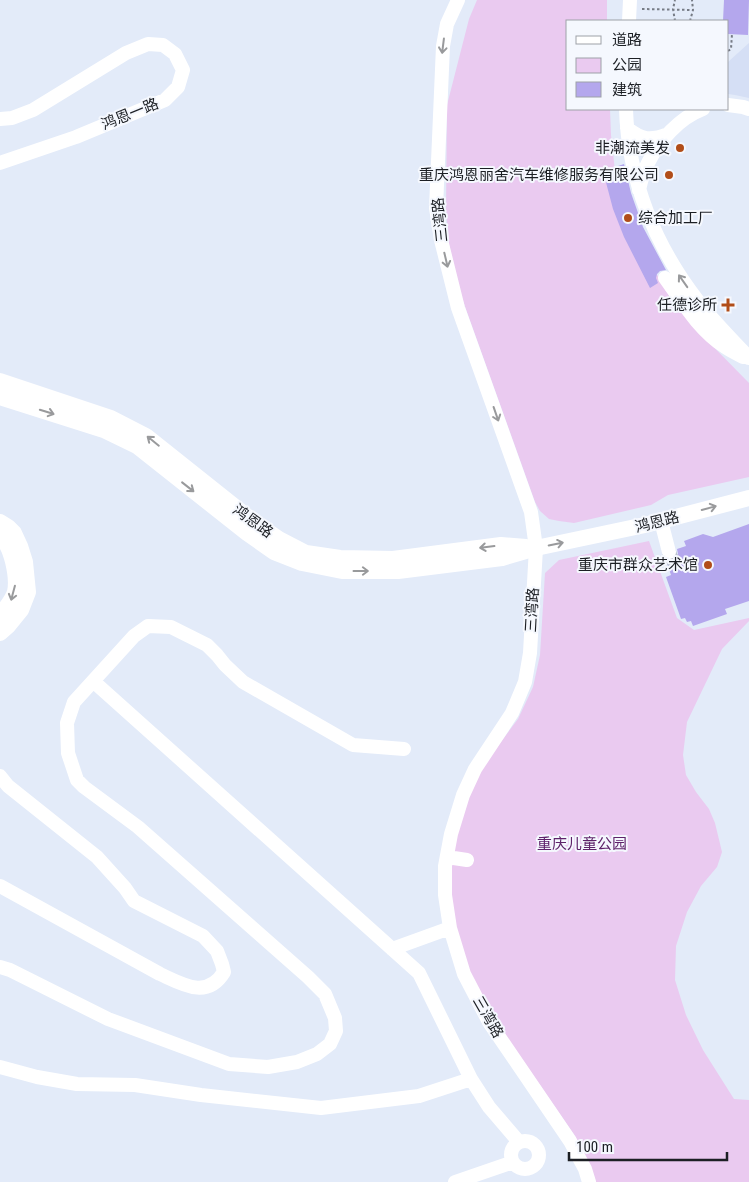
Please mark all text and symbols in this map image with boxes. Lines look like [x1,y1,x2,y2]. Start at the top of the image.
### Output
legend [566,20,729,110]
text: 道路 [612,31,642,49]
one-way arrow [438,38,448,54]
text: 公园 [612,56,642,74]
text: 建筑 [612,81,642,99]
street label: 鸿恩一路 [99,94,161,134]
place label: 非潮流美发 [595,139,670,157]
marker: 非潮流美发 [674,142,686,154]
place label: 重庆鸿恩丽舍汽车维修服务有限公司 [419,166,659,184]
marker: 重庆鸿恩丽舍汽车维修服务有限公司 [663,169,675,181]
street label: 三湾路 [429,197,451,243]
place label: 综合加工厂 [638,209,713,227]
marker: 综合加工厂 [622,212,634,224]
one-way arrow [442,251,451,267]
one-way arrow [678,274,688,288]
place label: 任德诊所 [657,296,717,314]
marker: 任德诊所 [721,298,735,312]
one-way arrow [492,406,501,422]
one-way arrow [38,408,54,417]
one-way arrow [147,436,160,447]
one-way arrow [182,481,195,492]
street label: 鸿恩路 [230,500,276,542]
one-way arrow [701,503,717,513]
street label: 鸿恩路 [633,508,681,536]
one-way arrow [548,539,564,548]
one-way arrow [479,542,495,552]
place label: 重庆市群众艺术馆 [578,556,698,574]
marker: 重庆市群众艺术馆 [702,559,714,571]
one-way arrow [352,566,369,576]
one-way arrow [7,585,17,601]
street label: 三湾路 [522,587,542,633]
park label: 重庆儿童公园 [537,835,627,853]
street label: 三湾路 [469,993,507,1041]
scale bar [569,1130,726,1162]
text: 100 m [576,1138,613,1156]

